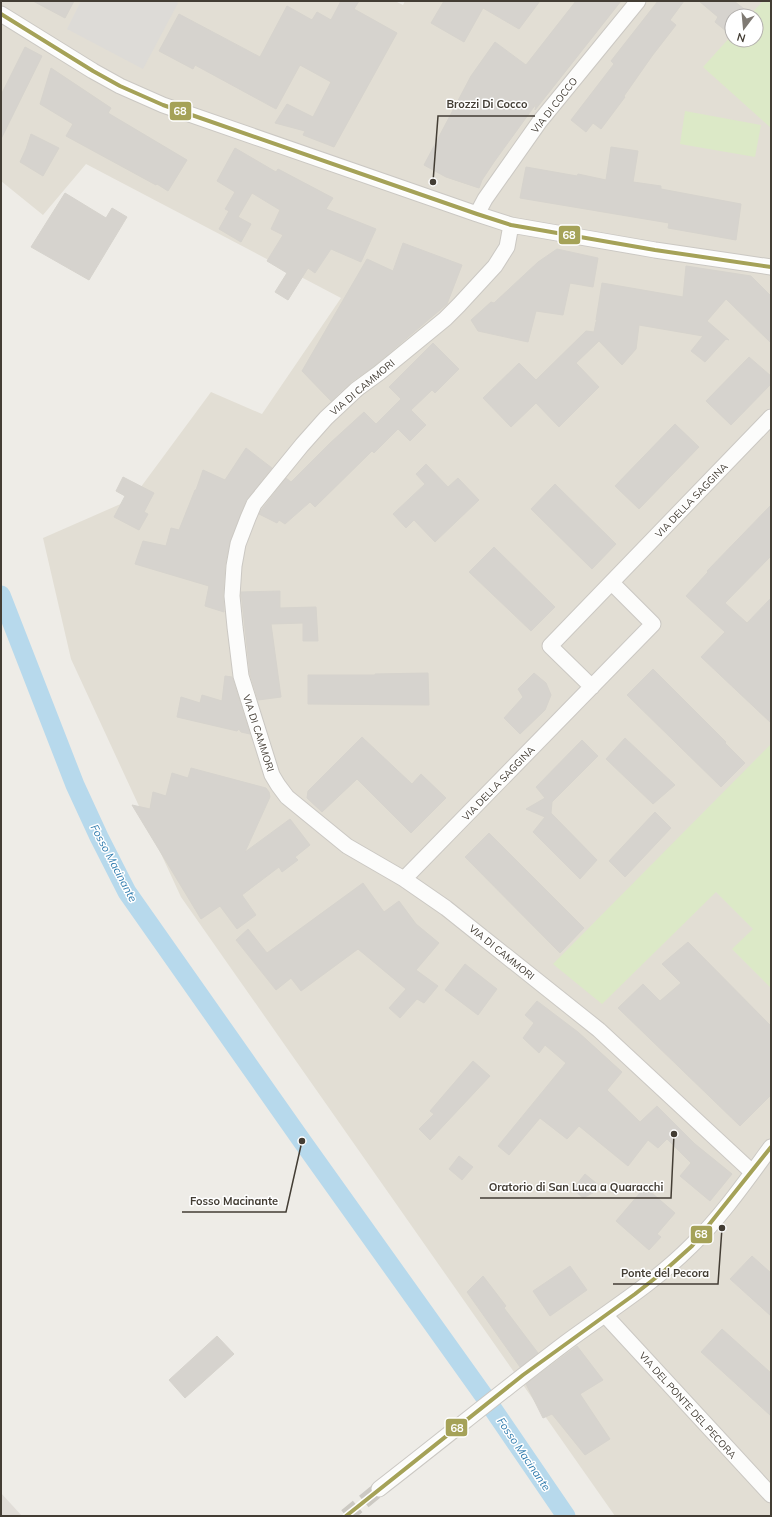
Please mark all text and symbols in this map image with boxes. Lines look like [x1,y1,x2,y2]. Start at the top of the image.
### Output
north arrow [724,8,764,48]
text: N [735,30,747,45]
street label: VIA DI COCCO [528,74,580,136]
callout: Brozzi Di Cocco [438,93,535,116]
text: Brozzi Di Cocco [446,97,528,111]
line badge: 68 [169,101,192,121]
text: 68 [173,104,187,118]
line badge: 68 [558,225,581,245]
text: 68 [562,228,576,242]
street label: VIA DI CAMMORI [327,356,397,418]
street label: VIA DELLA SAGGINA [652,460,731,540]
street label: VIA DI CAMMORI [240,693,277,773]
street label: VIA DELLA SAGGINA [459,743,538,823]
water label: Fosso Macinante [88,822,140,904]
street label: VIA DI CAMMORI [466,922,537,983]
callout: Oratorio di San Luca a Quaracchi [480,1175,671,1198]
text: Oratorio di San Luca a Quaracchi [489,1180,663,1194]
callout: Fosso Macinante [182,1189,286,1212]
text: Fosso Macinante [190,1194,278,1208]
line badge: 68 [690,1225,713,1244]
text: 68 [694,1227,708,1241]
callout: Ponte del Pecora [613,1261,718,1284]
text: Ponte del Pecora [621,1266,709,1280]
street label: VIA DEL PONTE DEL PECORA [636,1349,740,1462]
water label: Fosso Macinante [494,1415,554,1493]
line badge: 68 [445,1418,468,1437]
text: 68 [450,1421,464,1435]

